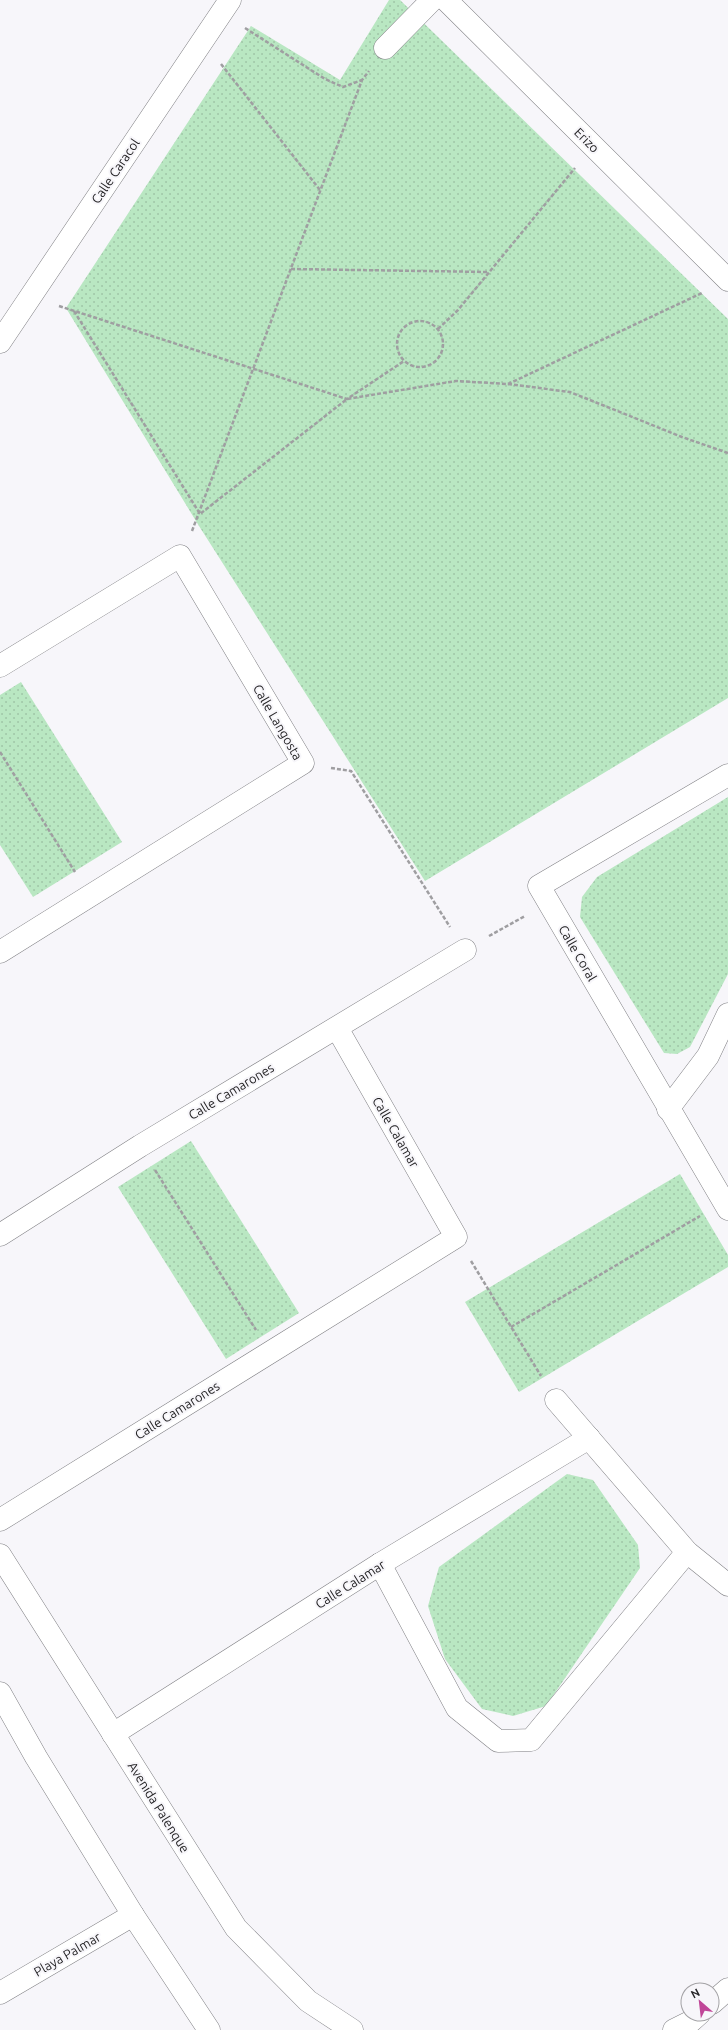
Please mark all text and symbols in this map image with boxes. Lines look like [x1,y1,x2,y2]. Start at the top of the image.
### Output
street label: Erizo [572,125,602,155]
street label: Calle Caracol [88,136,142,206]
street label: Calle Langosta [251,682,305,762]
street label: Calle Coral [556,923,600,984]
street label: Calle Camarones [186,1060,276,1122]
street label: Calle Calamar [370,1094,422,1170]
street label: Calle Camarones [132,1378,222,1442]
street label: Calle Calamar [313,1557,387,1611]
street label: Avenida Palenque [125,1759,193,1855]
street label: Playa Palmar [31,1929,103,1979]
north arrow [680,1982,720,2022]
text: N [689,1986,702,2000]

